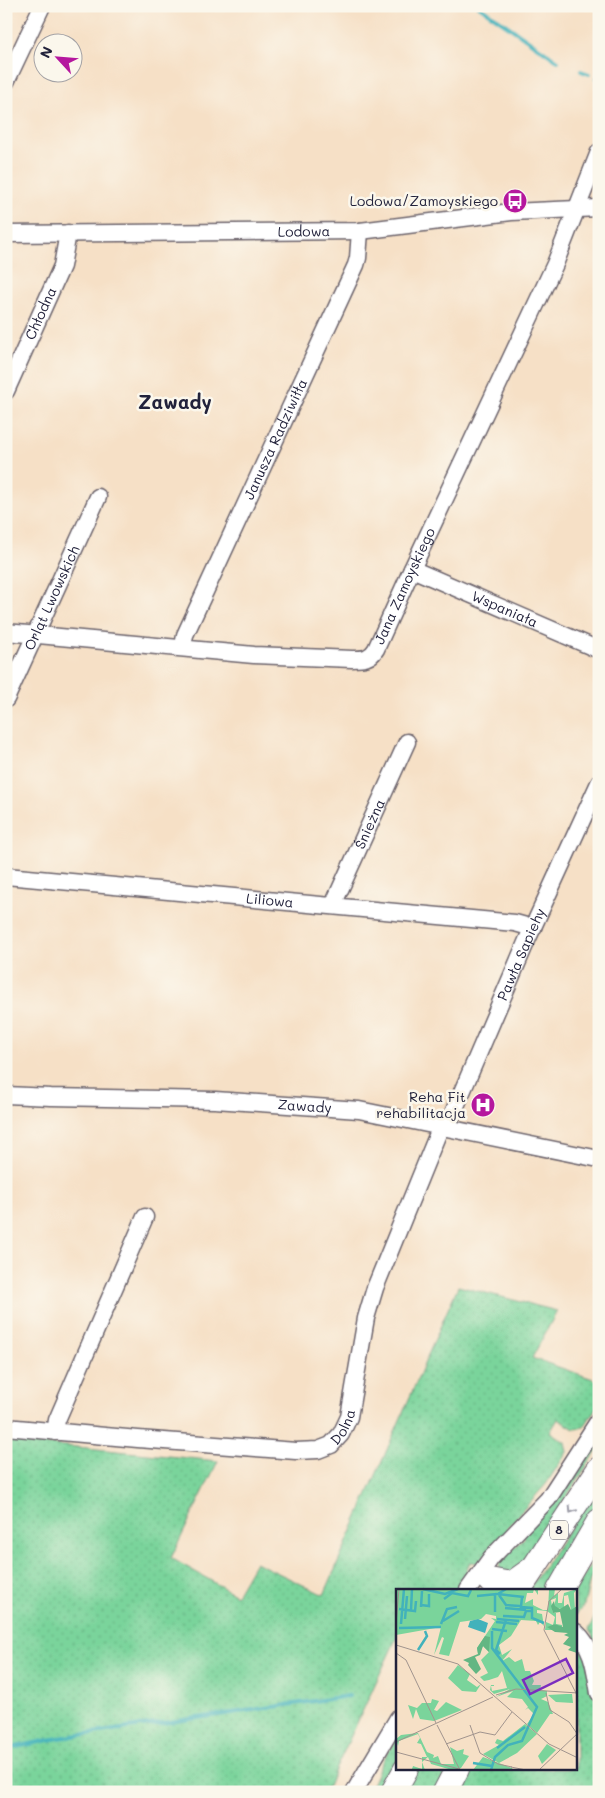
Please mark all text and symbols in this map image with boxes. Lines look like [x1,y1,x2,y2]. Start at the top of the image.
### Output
north arrow [32,32,82,82]
text: N [35,43,57,61]
bus stop icon: Lodowa/Zamoyskiego [502,188,528,214]
place label: Lodowa/Zamoyskiego [350,191,498,210]
street label: Lodowa [278,221,330,241]
street label: Chłodna [20,284,60,343]
street label: Janusza Radziwiłła [239,375,311,502]
district label: Zawady [138,389,212,414]
street label: Jana Zamoyskiego [369,524,439,647]
street label: Orląt Lwowskich [19,542,84,653]
street label: Wspaniała [469,586,541,631]
street label: Śnieżna [350,796,389,852]
street label: Liliowa [245,888,294,912]
street label: Pawła Sapiehy [492,905,549,1003]
place label: Reha Fit rehabilitacja [376,1087,466,1122]
hospital icon: Reha Fit rehabilitacja [470,1092,496,1118]
street label: Zawady [277,1094,332,1117]
street label: Dolna [326,1408,359,1449]
one-way arrow [569,1504,578,1514]
road number: 8 [550,1520,568,1540]
inset map [396,1589,578,1770]

